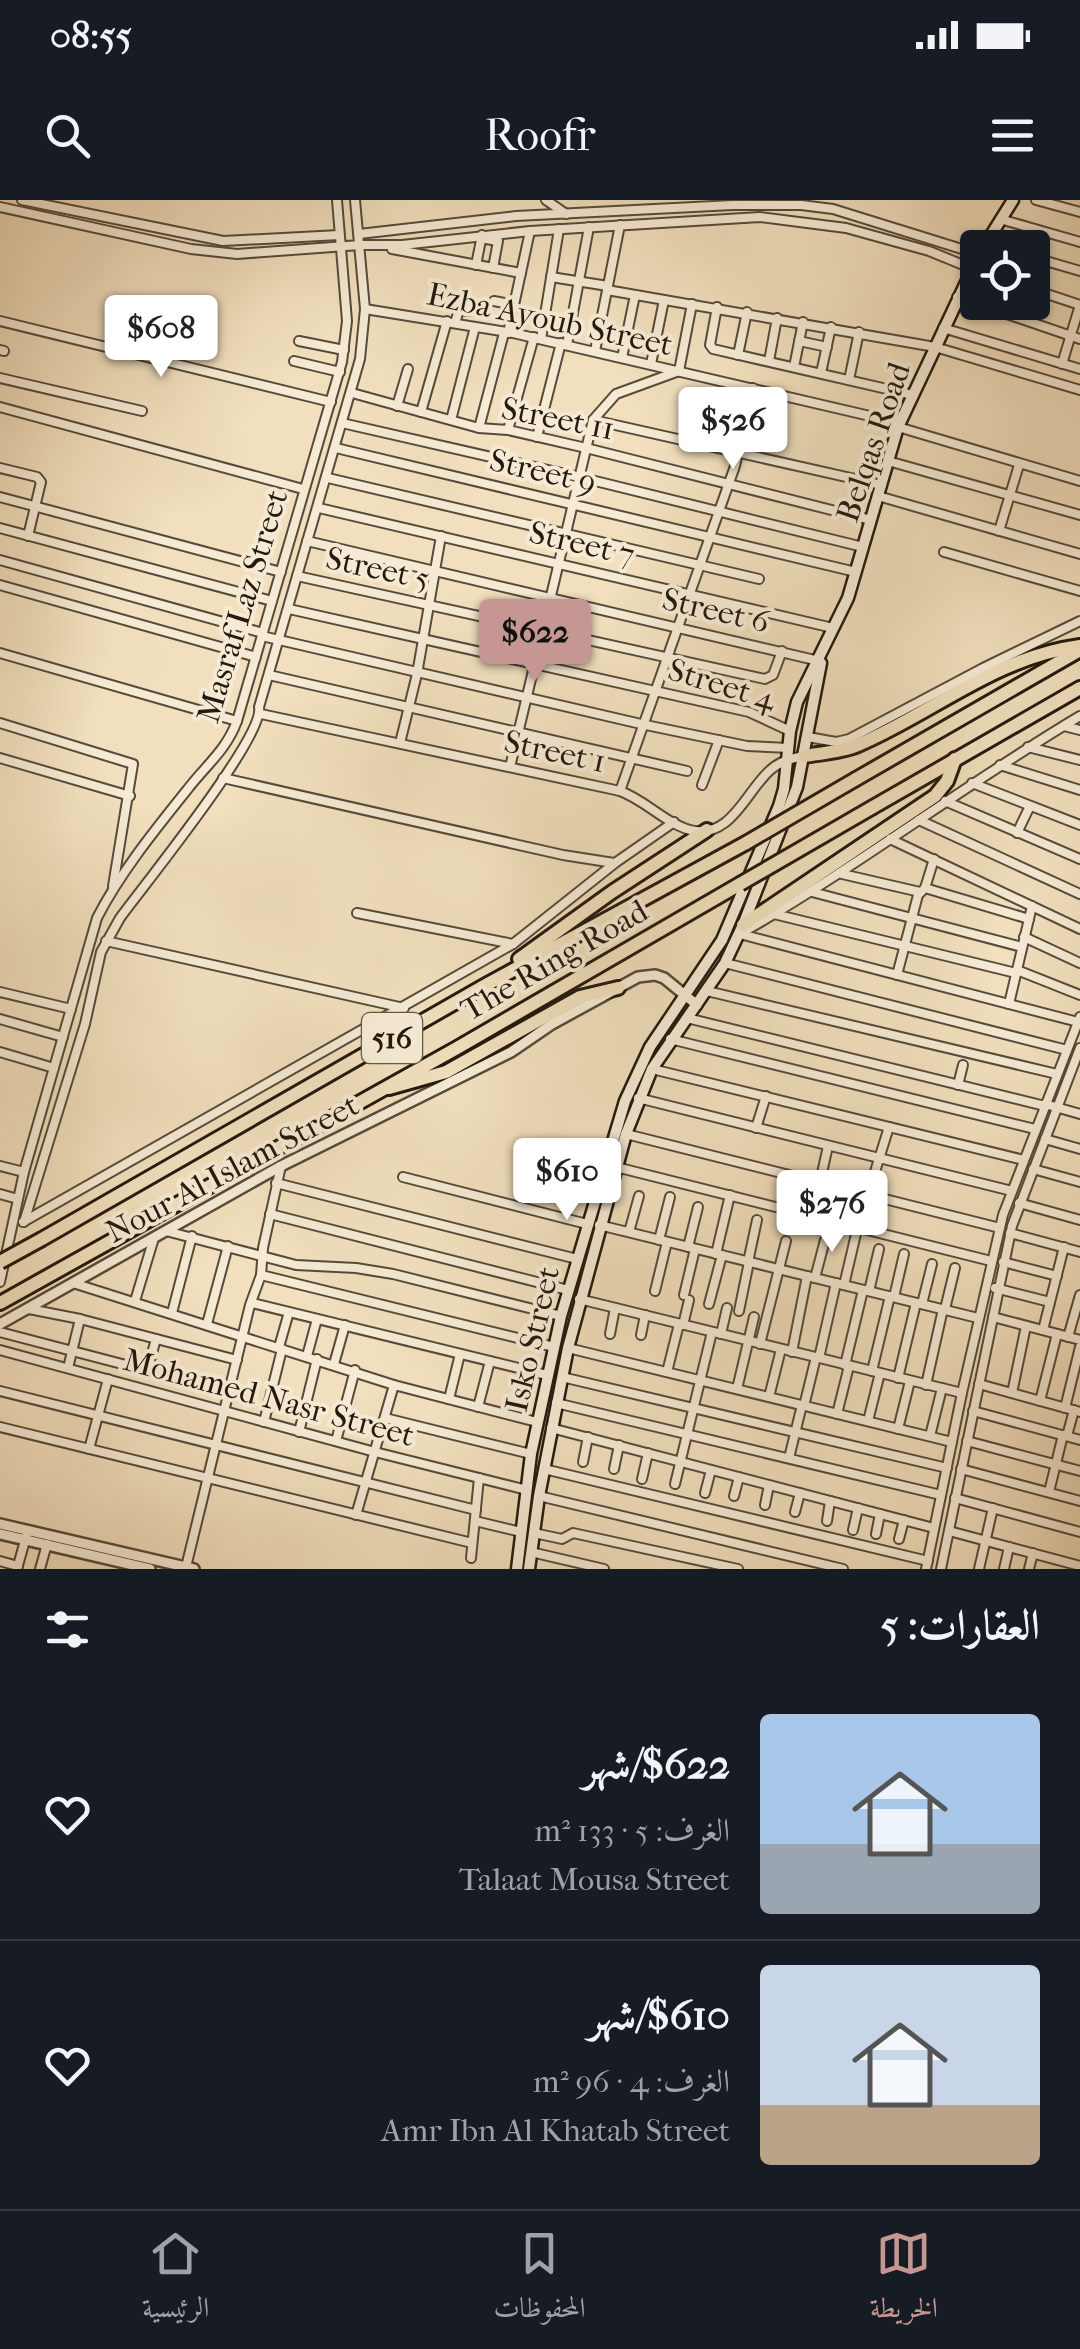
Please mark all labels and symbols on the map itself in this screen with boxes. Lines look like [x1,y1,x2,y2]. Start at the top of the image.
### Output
street label: Ezba Ayoub Street [424,275,677,364]
pin: $608 [102,295,220,380]
street label: Belqas Road [829,357,918,527]
pin: $526 [674,387,792,472]
street label: Street 11 [498,389,617,448]
street label: Street 9 [486,441,600,502]
street label: Masraf Laz Street [190,485,296,727]
street label: Street 7 [526,513,638,574]
street label: Street 5 [323,539,433,598]
street label: Street 6 [659,580,774,641]
pin: $622 [476,599,594,684]
street label: Street 4 [664,651,781,719]
street label: Street 1 [501,723,609,780]
street label: The Ring Road [454,892,655,1029]
road number: 516 [362,1013,422,1063]
street label: Nour Al Islam Street [100,1086,365,1251]
pin: $610 [508,1138,626,1223]
pin: $276 [773,1170,891,1255]
street label: Isko Street [498,1262,567,1415]
street label: Mohamed Nasr Street [120,1341,419,1454]

